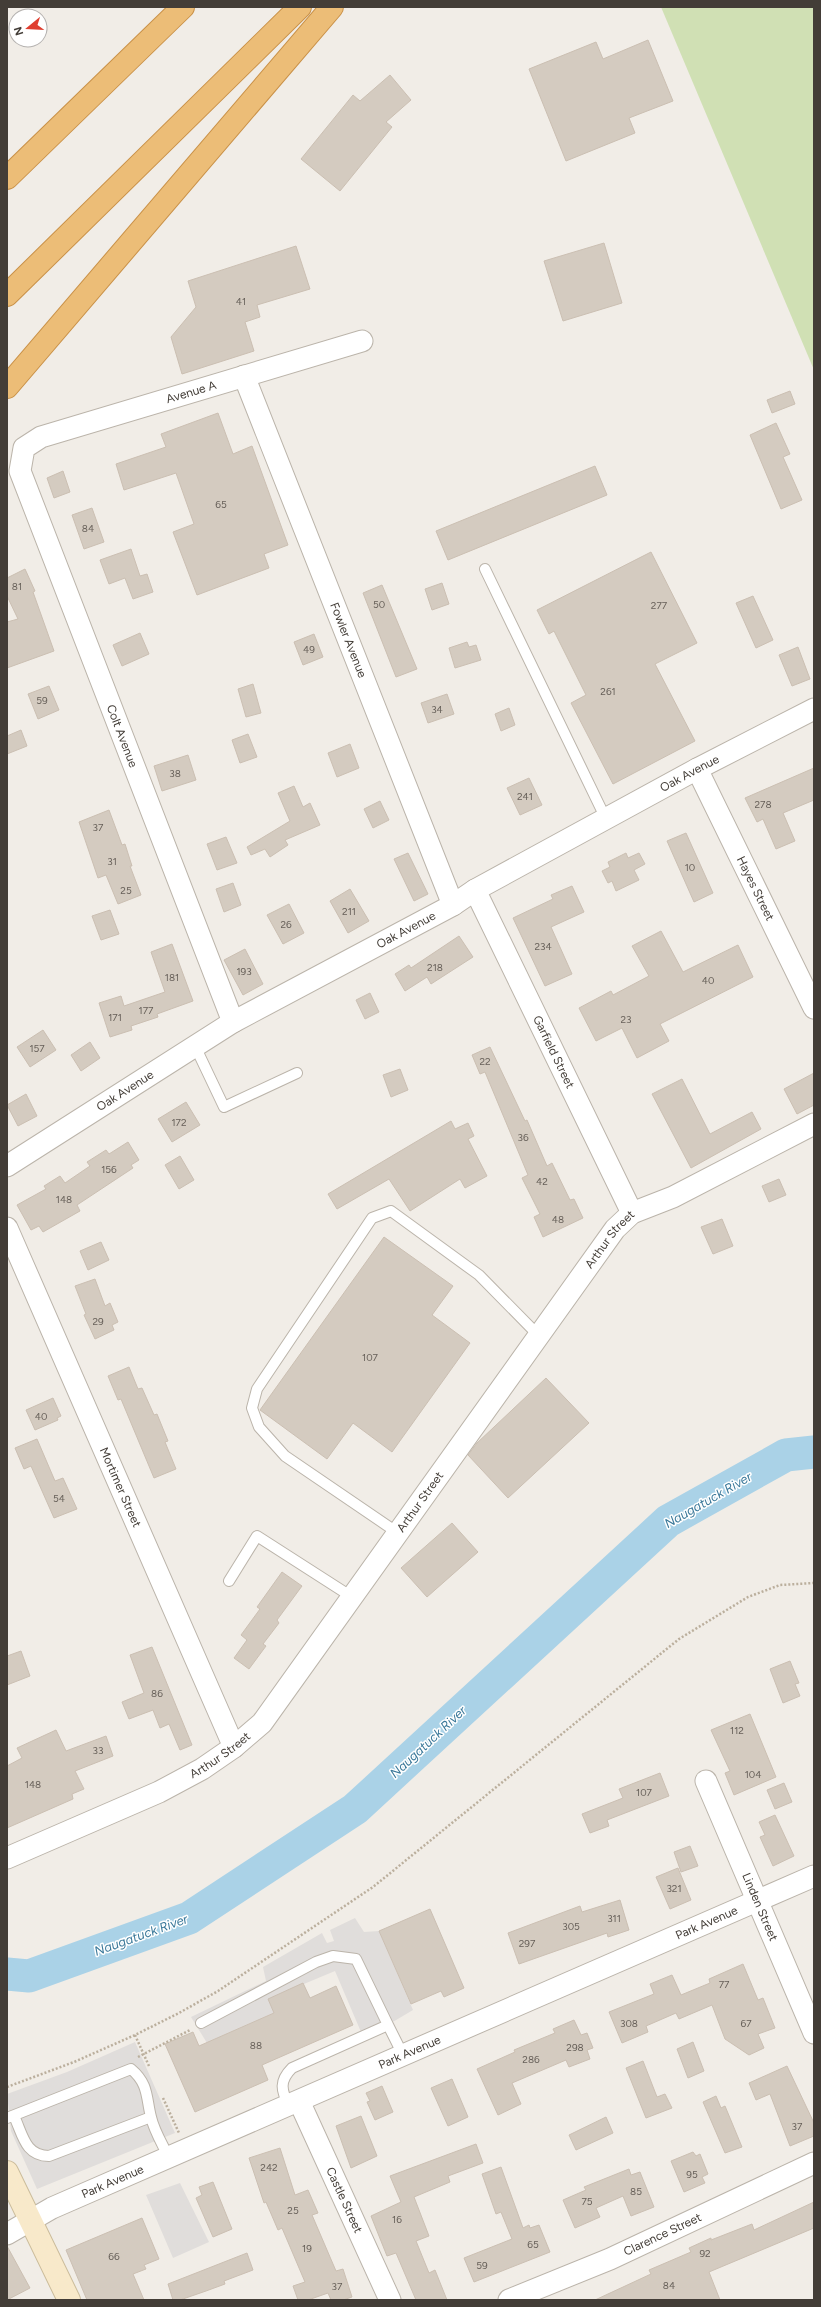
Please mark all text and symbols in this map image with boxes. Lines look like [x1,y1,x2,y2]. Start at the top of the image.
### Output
north arrow [8,8,48,48]
text: N [11,25,26,37]
house number: 41 [236,295,246,308]
street label: Avenue A [164,378,218,406]
house number: 65 [215,498,227,511]
house number: 84 [82,522,94,535]
house number: 81 [12,580,22,593]
house number: 50 [373,598,385,611]
house number: 277 [651,599,668,612]
street label: Fowler Avenue [327,601,370,680]
house number: 49 [303,643,315,656]
house number: 261 [600,685,616,698]
house number: 59 [36,694,48,707]
street label: Colt Avenue [104,703,141,770]
house number: 34 [431,703,443,716]
street label: Oak Avenue [658,752,722,795]
house number: 38 [169,767,181,780]
house number: 241 [517,790,533,803]
house number: 278 [754,798,772,811]
house number: 37 [93,821,104,834]
street label: Hayes Street [734,854,777,923]
house number: 31 [107,855,117,868]
house number: 10 [685,861,695,874]
house number: 25 [120,884,132,897]
house number: 211 [342,905,356,918]
street label: Oak Avenue [374,908,438,951]
house number: 26 [280,918,292,931]
house number: 234 [534,940,552,953]
house number: 218 [427,961,443,974]
house number: 193 [236,965,252,978]
house number: 181 [165,971,179,984]
house number: 40 [702,974,714,987]
house number: 177 [139,1004,154,1017]
house number: 171 [108,1011,122,1024]
street label: Garfield Street [530,1013,578,1091]
house number: 23 [620,1013,632,1026]
house number: 157 [29,1042,45,1055]
house number: 22 [479,1055,491,1068]
street label: Oak Avenue [94,1067,157,1114]
house number: 172 [171,1116,187,1129]
house number: 36 [517,1131,529,1144]
house number: 156 [101,1163,117,1176]
house number: 42 [536,1175,548,1188]
house number: 148 [56,1193,72,1206]
street label: Arthur Street [582,1207,638,1271]
house number: 48 [552,1213,564,1226]
house number: 29 [92,1315,104,1328]
house number: 107 [362,1351,379,1364]
house number: 40 [35,1410,47,1423]
street label: Mortimer Street [97,1445,144,1530]
street label: Arthur Street [394,1469,447,1535]
water label: Naugatuck River [662,1469,755,1531]
house number: 54 [53,1492,65,1505]
house number: 86 [151,1687,163,1700]
water label: Naugatuck River [387,1703,470,1781]
house number: 112 [730,1724,744,1737]
street label: Arthur Street [187,1729,253,1781]
house number: 33 [93,1744,103,1757]
house number: 104 [745,1768,761,1781]
house number: 148 [25,1778,41,1791]
house number: 107 [636,1786,653,1799]
street label: Linden Street [739,1871,781,1944]
house number: 321 [666,1882,682,1895]
street label: Park Avenue [673,1903,740,1942]
water label: Naugatuck River [92,1911,190,1959]
house number: 311 [607,1912,621,1925]
house number: 305 [562,1920,580,1933]
house number: 297 [519,1937,536,1950]
house number: 77 [719,1978,730,1991]
house number: 308 [620,2017,638,2030]
house number: 67 [740,2017,752,2030]
street label: Park Avenue [376,2032,443,2072]
house number: 88 [250,2039,262,2052]
house number: 298 [566,2041,584,2054]
house number: 286 [522,2053,540,2066]
house number: 37 [792,2120,803,2133]
house number: 242 [260,2161,278,2174]
street label: Park Avenue [79,2162,146,2201]
street label: Castle Street [323,2165,366,2236]
house number: 95 [686,2168,698,2181]
house number: 85 [630,2185,642,2198]
house number: 75 [581,2195,593,2208]
house number: 25 [287,2204,299,2217]
street label: Clarence Street [621,2210,704,2259]
house number: 16 [392,2213,402,2226]
house number: 65 [527,2238,539,2251]
house number: 19 [302,2242,312,2255]
house number: 92 [699,2247,711,2260]
house number: 66 [108,2250,120,2263]
house number: 59 [476,2259,488,2272]
house number: 84 [663,2279,675,2292]
house number: 37 [332,2280,343,2293]

